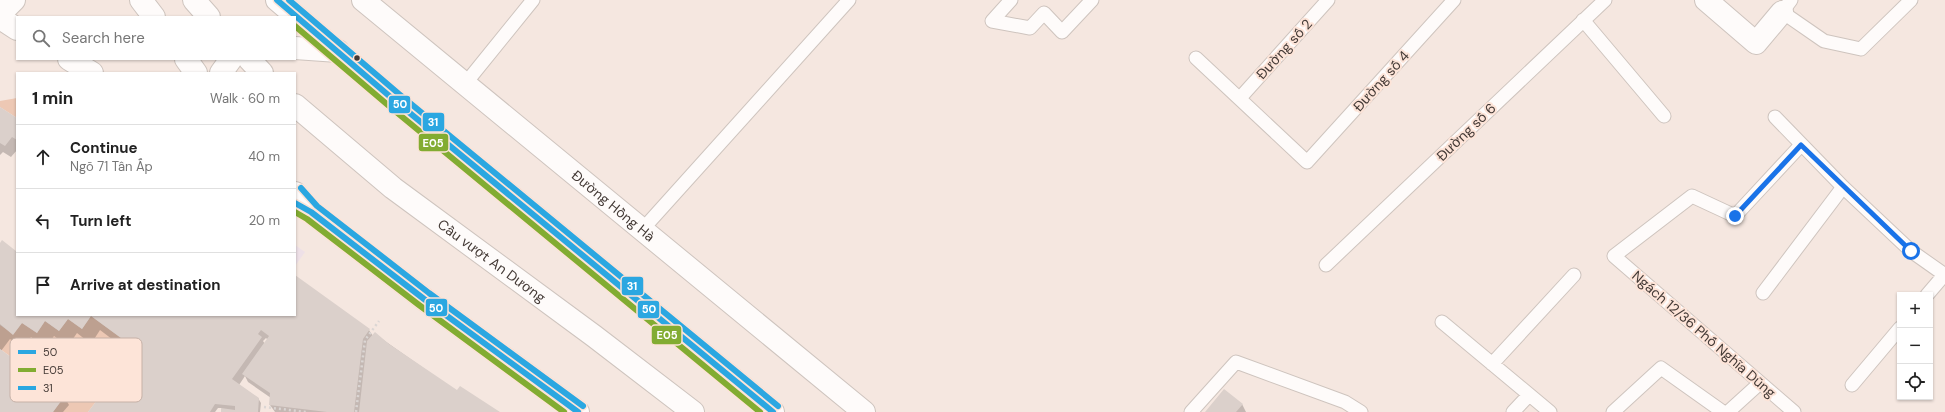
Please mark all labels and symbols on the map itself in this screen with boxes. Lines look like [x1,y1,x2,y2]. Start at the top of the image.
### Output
street label: Đường số 2 [1252,15,1316,83]
street label: Đường số 4 [1349,47,1413,115]
unlabelled marker [352,53,362,63]
line badge: 50 [388,95,411,114]
text: 50 [393,97,408,111]
street label: Đường số 6 [1432,99,1500,165]
line badge: 31 [422,112,445,132]
text: 31 [428,115,438,129]
line badge: E05 [418,133,449,152]
text: E05 [423,136,444,150]
street label: Đường Hồng Hà [568,166,659,245]
route end [1726,207,1744,225]
street label: Cầu vượt An Dương [434,215,549,307]
route start [1902,242,1920,260]
street label: Ngách 12/36 Phố Nghĩa Dũng [1628,267,1780,402]
line badge: 31 [621,276,644,296]
text: 31 [627,279,637,293]
line badge: 50 [425,298,448,317]
line badge: 50 [637,300,660,319]
text: 50 [429,301,444,315]
text: 50 [642,302,657,316]
line badge: E05 [651,325,682,345]
text: E05 [657,328,678,342]
legend [10,338,142,402]
text: 50 [43,345,57,359]
text: E05 [43,363,64,377]
text: 31 [43,381,53,395]

